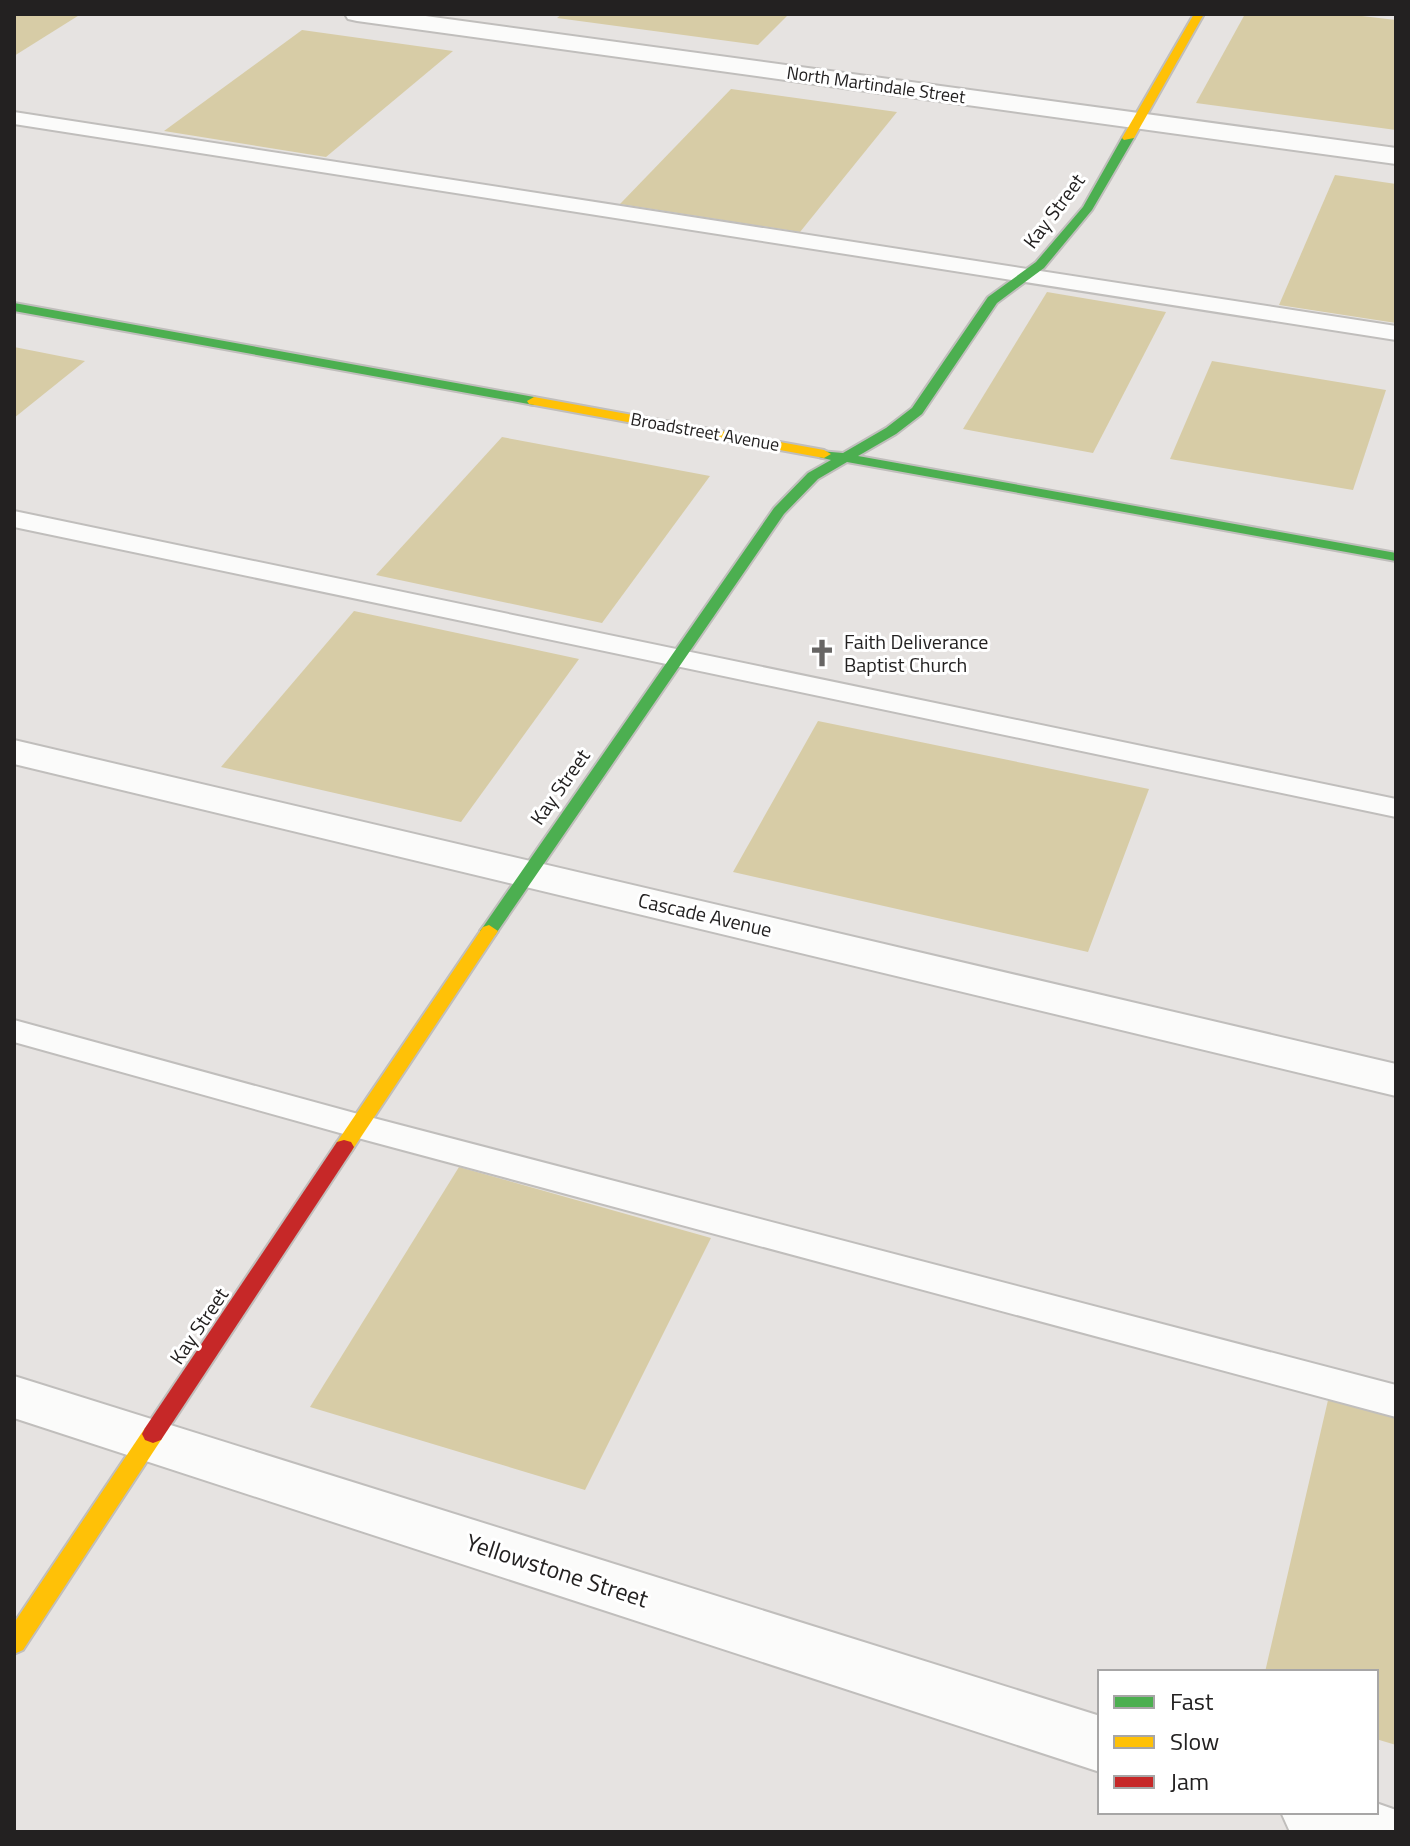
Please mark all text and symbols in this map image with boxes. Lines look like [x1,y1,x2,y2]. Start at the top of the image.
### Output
street label: North Martindale Street [785,59,968,111]
street label: Kay Street [1015,167,1092,255]
street label: Broadstreet Avenue [629,405,782,458]
place label: Faith Deliverance Baptist Church [844,626,988,680]
church icon: Faith Deliverance Baptist Church [807,638,837,668]
street label: Kay Street [522,742,597,831]
street label: Cascade Avenue [635,884,775,945]
street label: Kay Street [161,1281,236,1370]
street label: Yellowstone Street [462,1524,654,1617]
legend [1098,1670,1378,1814]
text: Fast [1170,1683,1214,1719]
text: Slow [1170,1723,1219,1759]
text: Jam [1170,1763,1209,1799]

